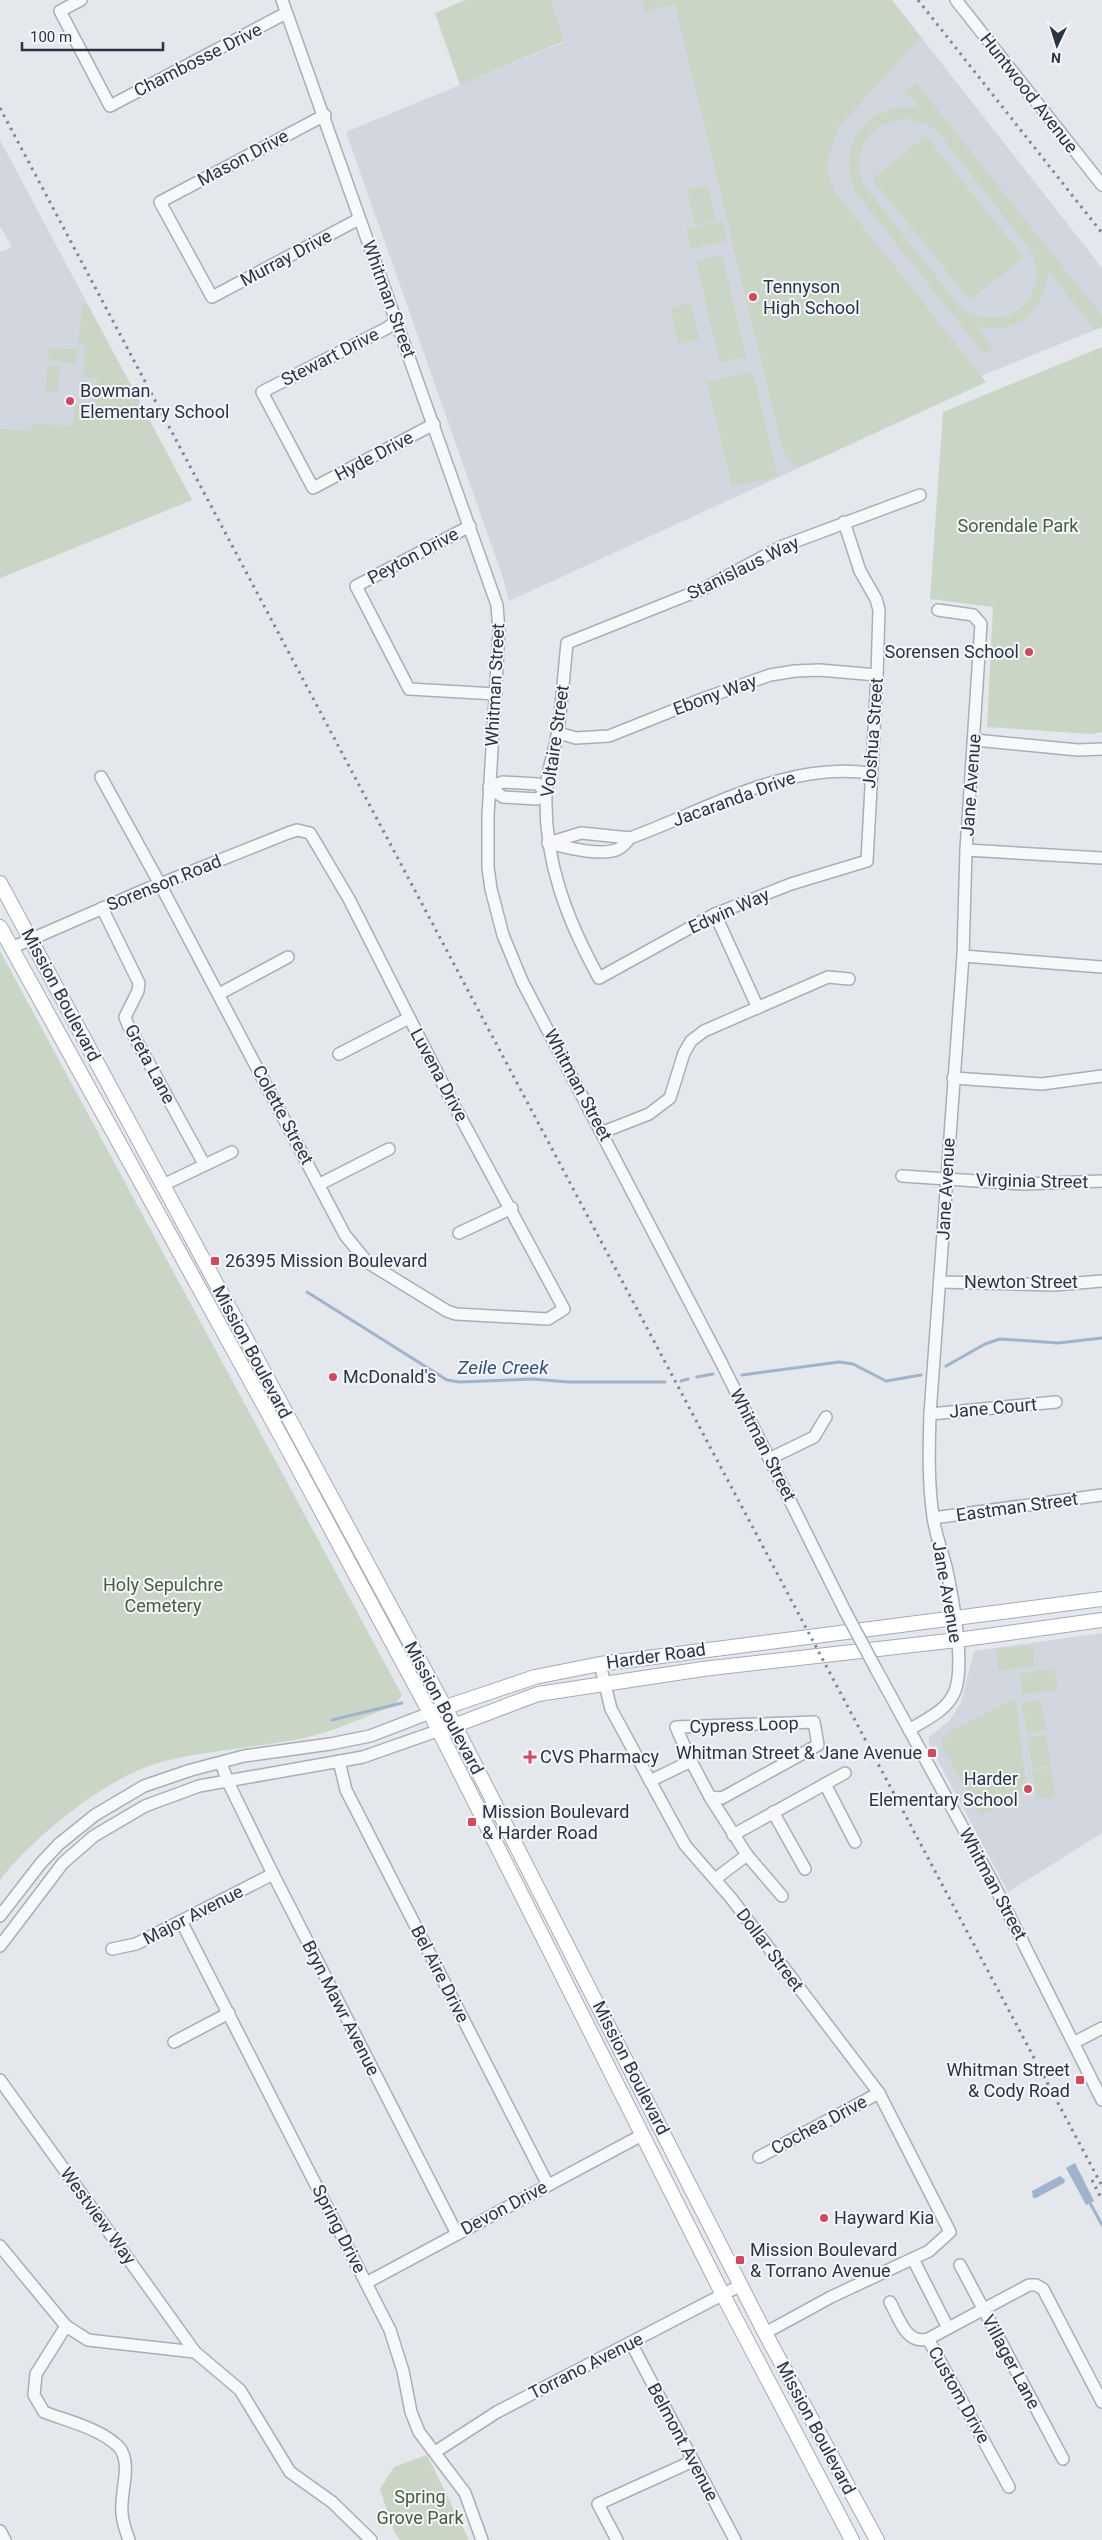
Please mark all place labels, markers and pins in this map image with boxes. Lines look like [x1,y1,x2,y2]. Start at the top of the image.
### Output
place label: Tennyson High School [763,276,860,318]
marker: Tennyson High School [747,291,759,303]
place label: Bowman Elementary School [80,380,229,422]
marker: Bowman Elementary School [64,395,76,407]
place label: Sorensen School [884,641,1019,662]
marker: Sorensen School [1023,646,1035,658]
place label: 26395 Mission Boulevard [225,1250,427,1271]
marker: 26395 Mission Boulevard [209,1255,221,1267]
place label: McDonald's [343,1366,436,1387]
marker: McDonald's [327,1371,339,1383]
place label: Whitman Street & Jane Avenue [676,1742,922,1763]
place label: CVS Pharmacy [540,1746,659,1767]
marker: Whitman Street & Jane Avenue [926,1747,938,1759]
marker: CVS Pharmacy [524,1751,536,1763]
place label: Harder Elementary School [869,1768,1018,1810]
marker: Harder Elementary School [1022,1783,1034,1795]
place label: Mission Boulevard & Harder Road [482,1801,629,1843]
marker: Mission Boulevard & Harder Road [466,1816,478,1828]
place label: Whitman Street & Cody Road [946,2059,1070,2101]
marker: Whitman Street & Cody Road [1074,2074,1086,2086]
place label: Hayward Kia [834,2207,934,2228]
marker: Hayward Kia [818,2212,830,2224]
place label: Mission Boulevard & Torrano Avenue [750,2239,897,2281]
marker: Mission Boulevard & Torrano Avenue [734,2254,746,2266]

